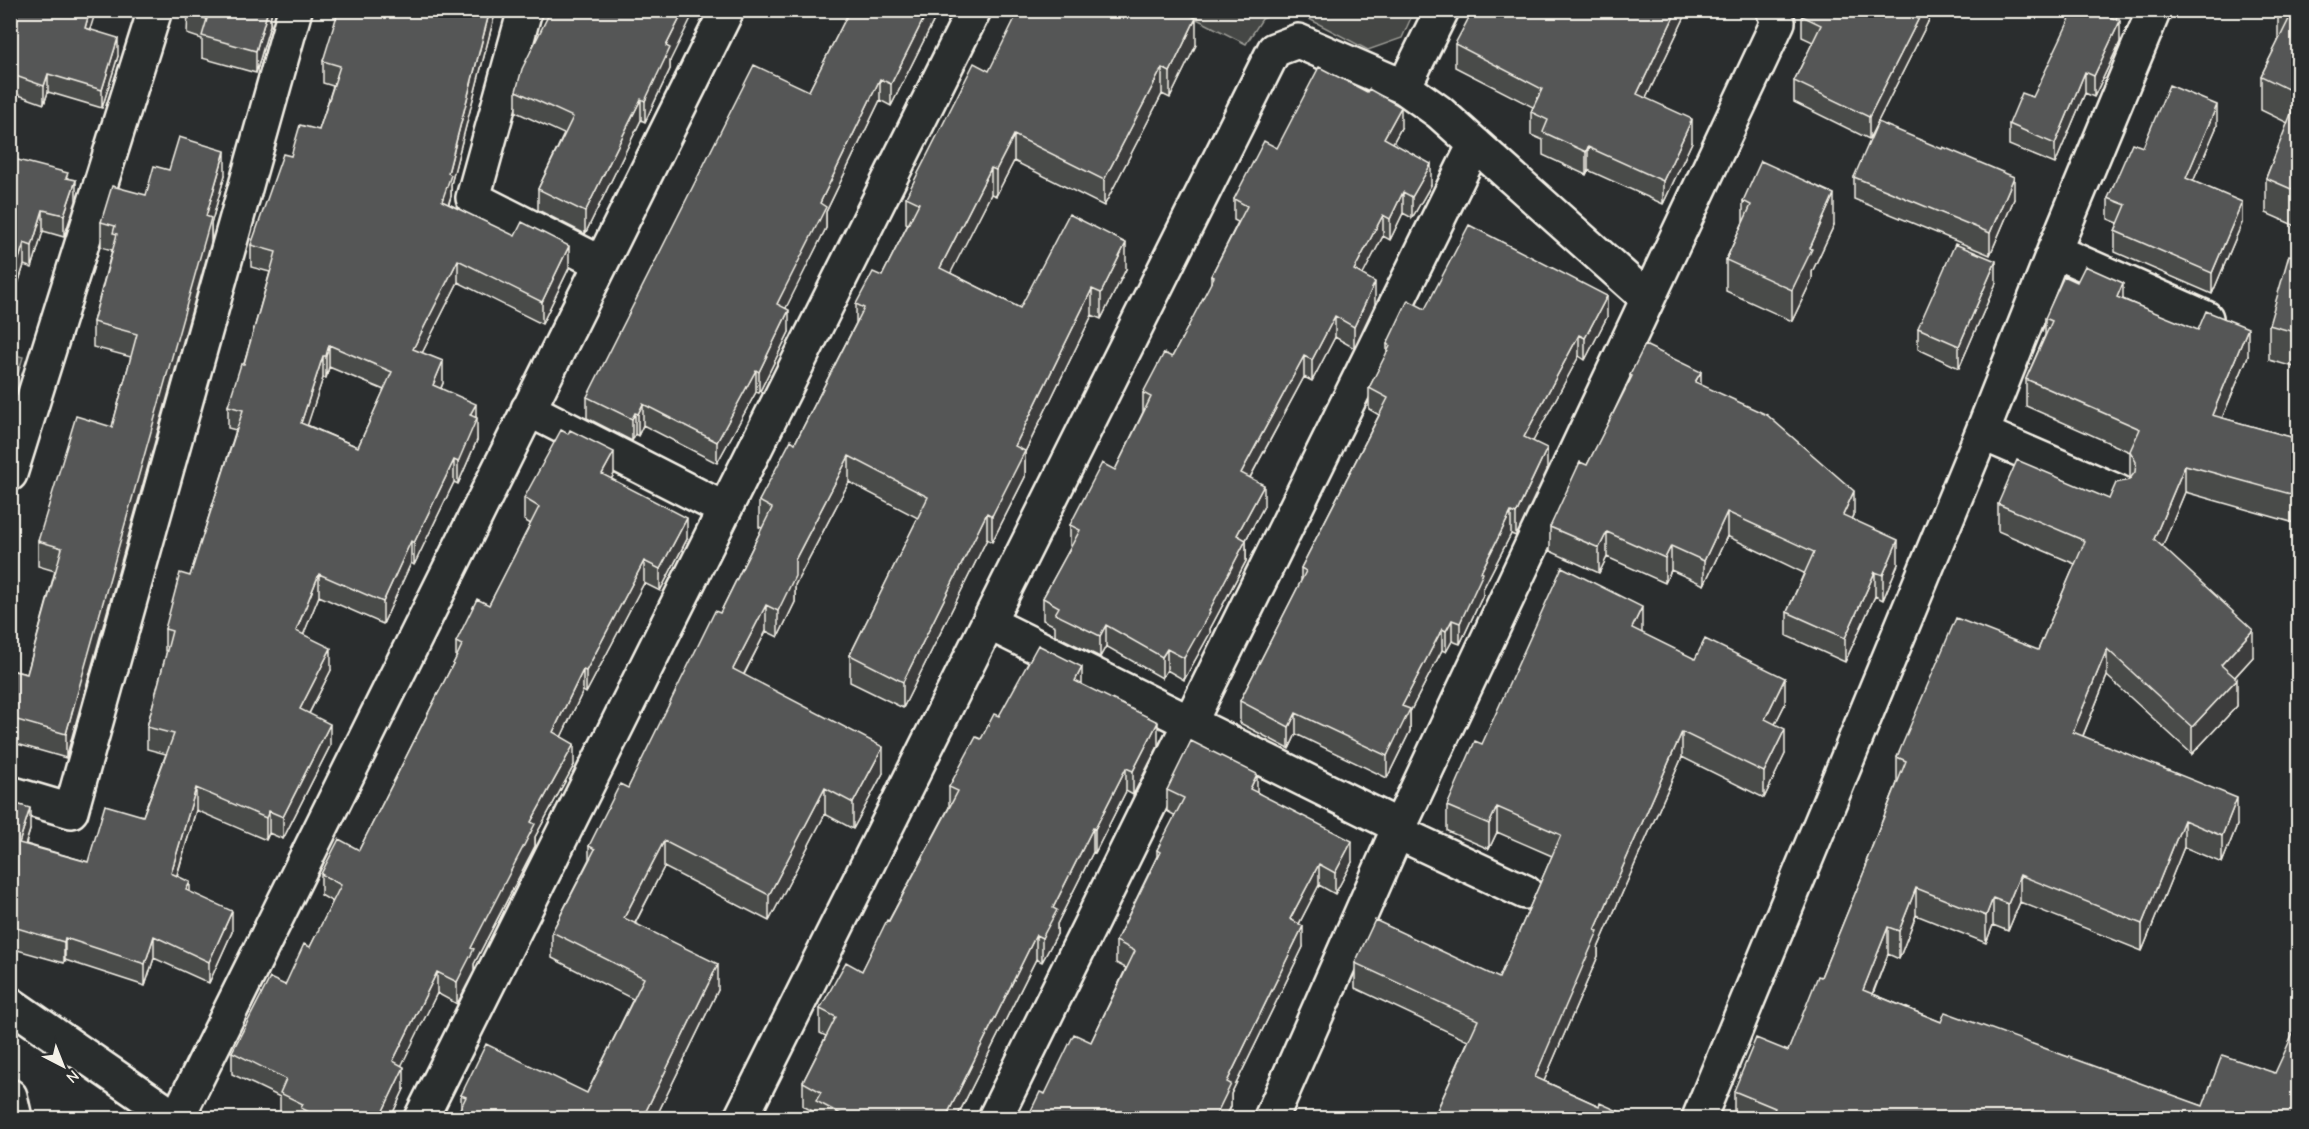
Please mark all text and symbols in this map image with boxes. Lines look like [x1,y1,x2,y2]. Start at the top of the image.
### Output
north arrow [33,1036,93,1096]
text: N [62,1066,82,1087]

